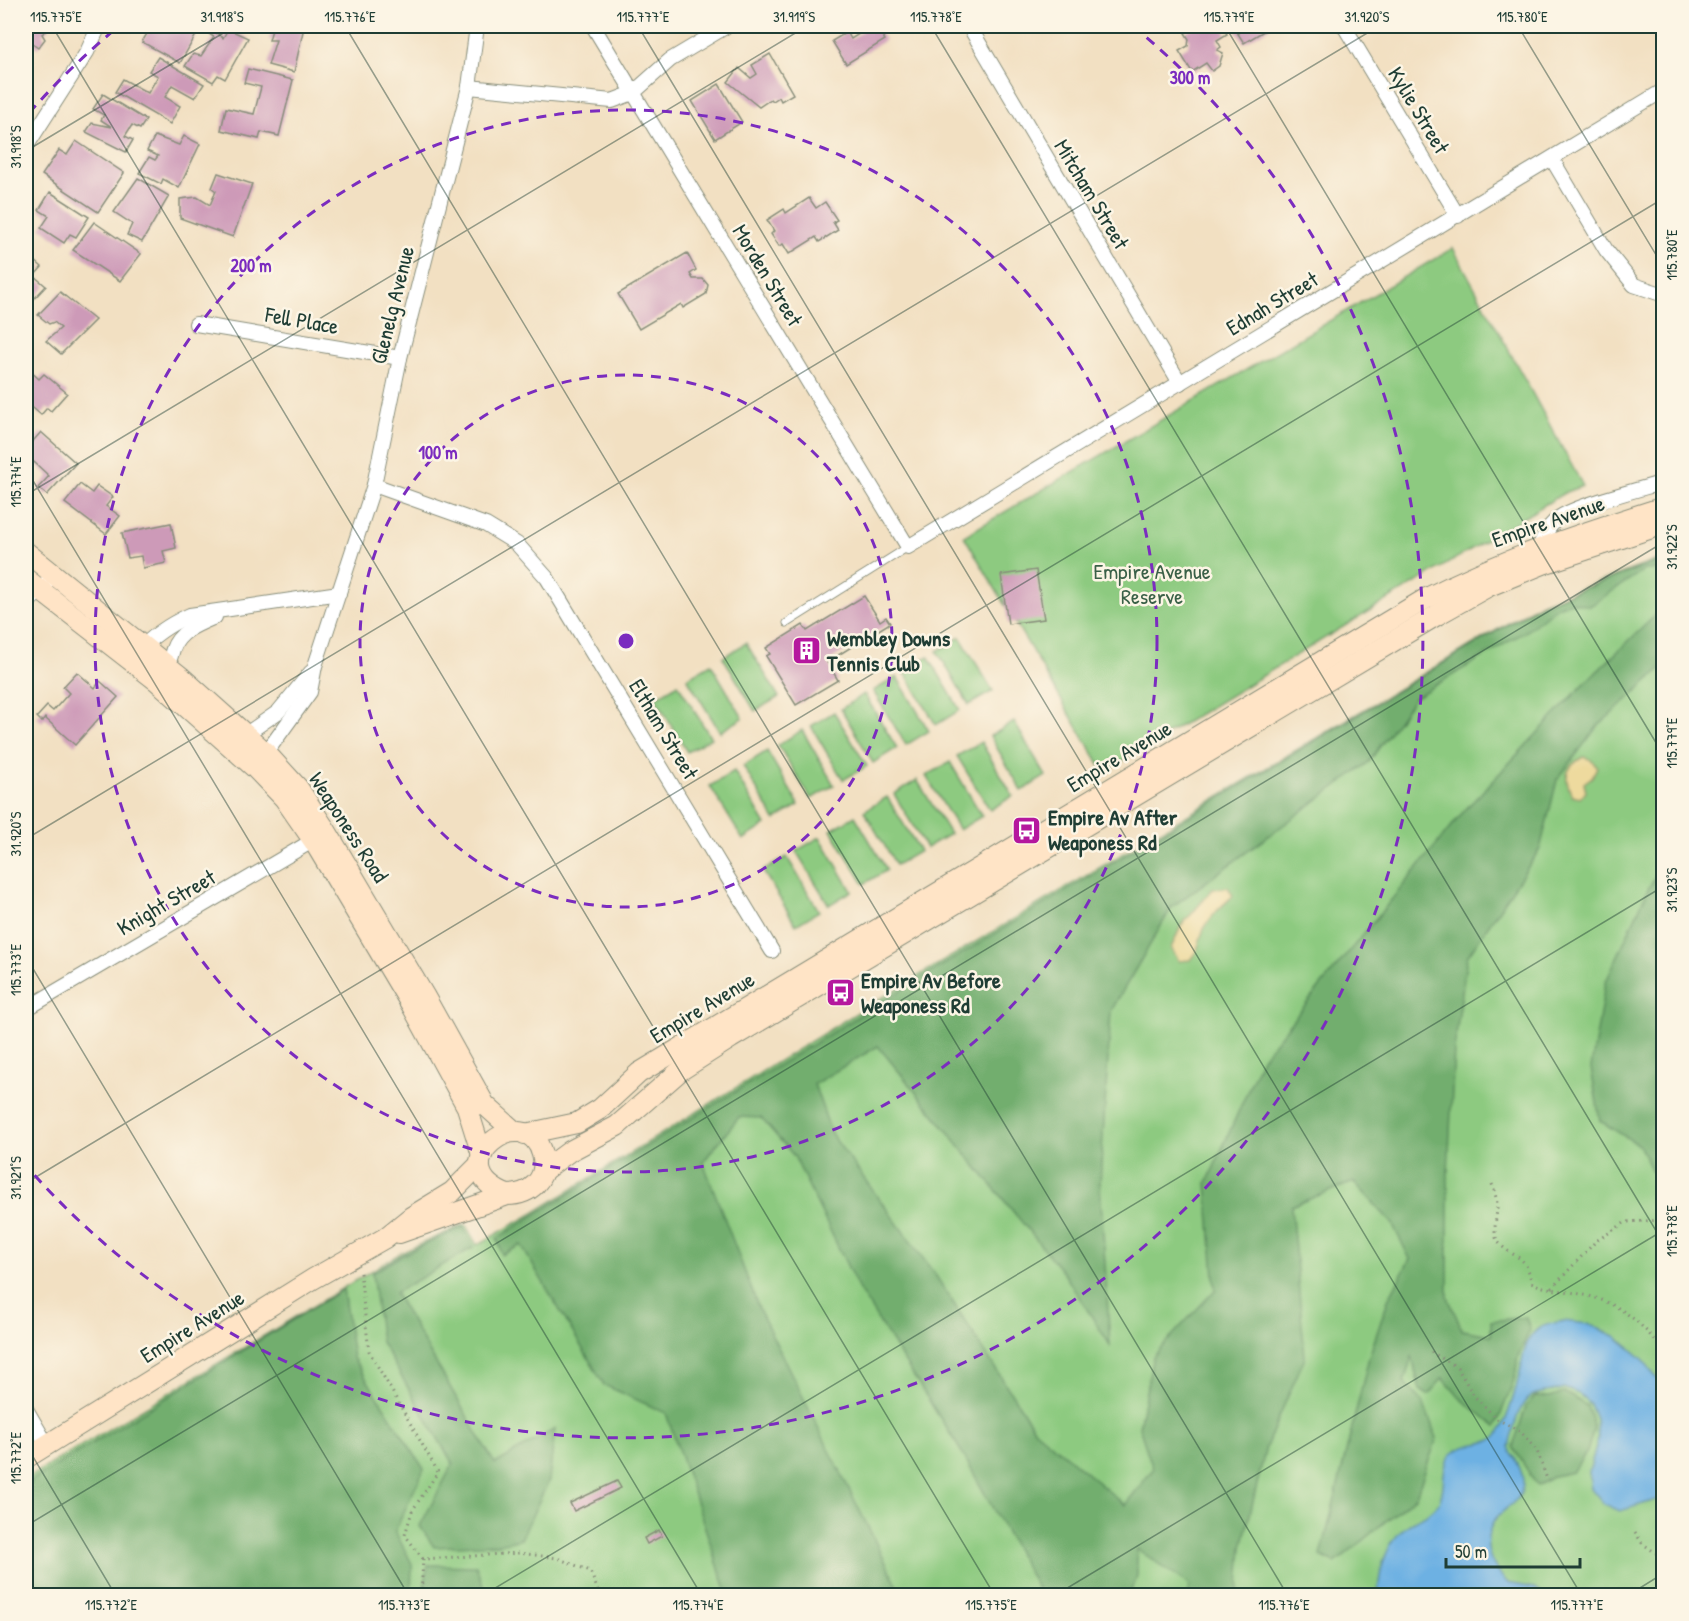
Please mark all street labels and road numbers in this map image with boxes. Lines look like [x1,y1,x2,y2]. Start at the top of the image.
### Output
street label: Kylie Street [1381,61,1457,160]
street label: Mitcham Street [1047,133,1137,255]
street label: Morden Street [726,218,810,332]
street label: Glenelg Avenue [363,243,421,367]
street label: Ednah Street [1220,264,1324,342]
street label: Fell Place [262,299,341,341]
street label: Empire Avenue [1488,488,1608,554]
street label: Eltham Street [622,673,706,785]
street label: Empire Avenue [1061,713,1177,799]
street label: Weaponess Road [302,766,396,888]
street label: Knight Street [111,861,221,942]
street label: Empire Avenue [644,964,760,1050]
street label: Empire Avenue [134,1282,250,1370]

